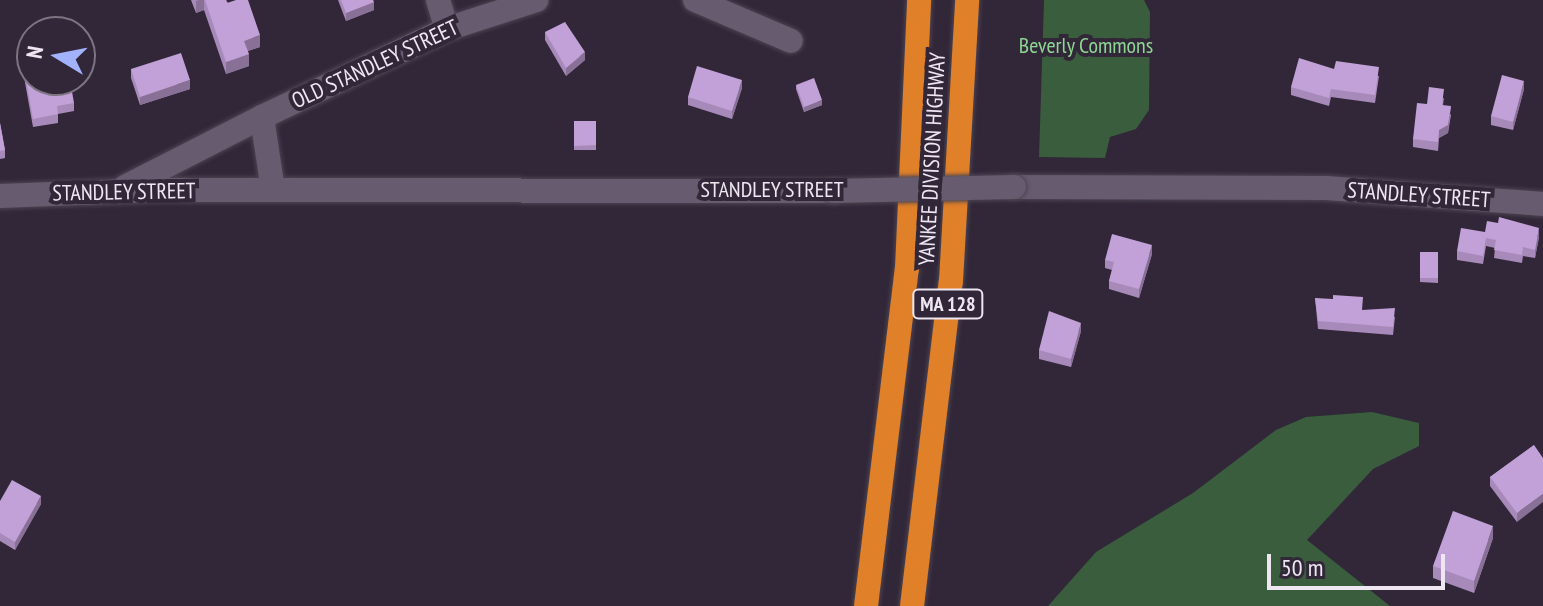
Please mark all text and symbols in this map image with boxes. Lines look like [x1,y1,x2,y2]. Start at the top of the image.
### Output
street label: OLD STANDLEY STREET [287,14,463,114]
north arrow [16,16,96,96]
park label: Beverly Commons [1019,33,1153,59]
text: N [20,44,49,60]
street label: YANKEE DIVISION HIGHWAY [913,52,951,266]
street label: STANDLEY STREET [700,177,844,203]
street label: STANDLEY STREET [1346,177,1492,213]
street label: STANDLEY STREET [52,178,196,206]
road number: MA 128 [910,288,986,320]
scale bar [1271,538,1449,588]
text: 50 m [1281,552,1323,583]

